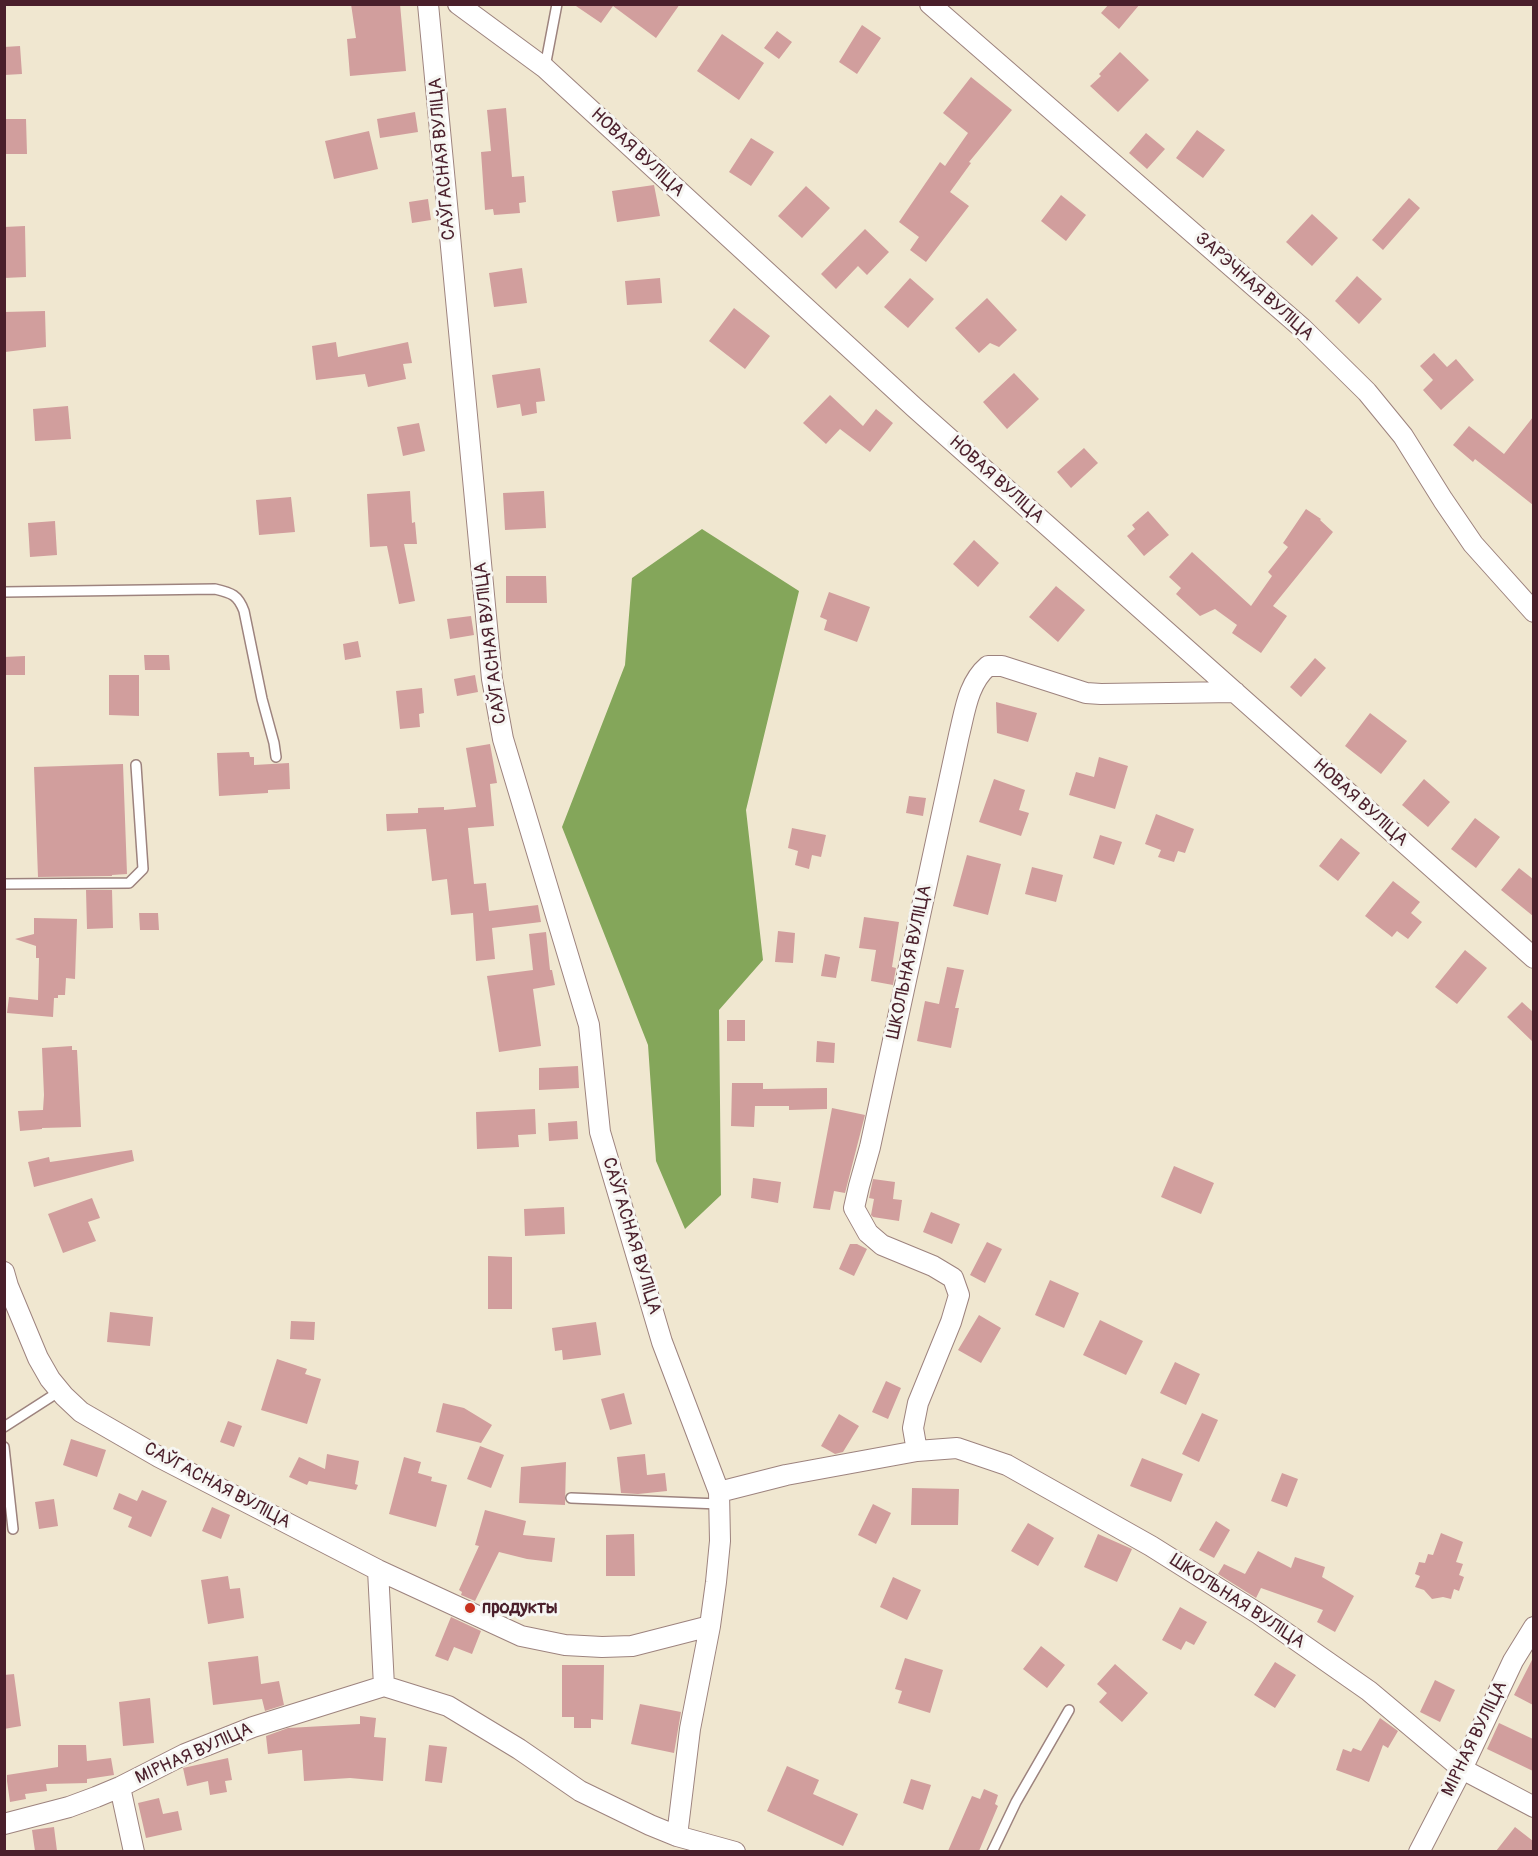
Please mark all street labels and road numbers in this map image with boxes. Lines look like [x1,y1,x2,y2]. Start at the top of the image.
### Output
street label: САЎГАСНАЯ ВУЛІЦА [425,77,461,241]
street label: НОВАЯ ВУЛІЦА [586,104,688,202]
street label: ЗАРЭЧНАЯ ВУЛІЦА [1190,228,1318,346]
street label: НОВАЯ ВУЛІЦА [944,432,1048,528]
street label: САЎГАСНАЯ ВУЛІЦА [470,561,512,725]
street label: НОВАЯ ВУЛІЦА [1308,755,1412,851]
street label: ШКОЛЬНАЯ ВУЛІЦА [883,883,937,1041]
street label: САЎГАСНАЯ ВУЛІЦА [597,1155,665,1317]
street label: САЎГАСНАЯ ВУЛІЦА [140,1438,294,1534]
street label: ШКОЛЬНАЯ ВУЛІЦА [1165,1550,1309,1654]
street label: МІРНАЯ ВУЛІЦА [1438,1678,1512,1800]
street label: МІРНАЯ ВУЛІЦА [132,1719,256,1789]

